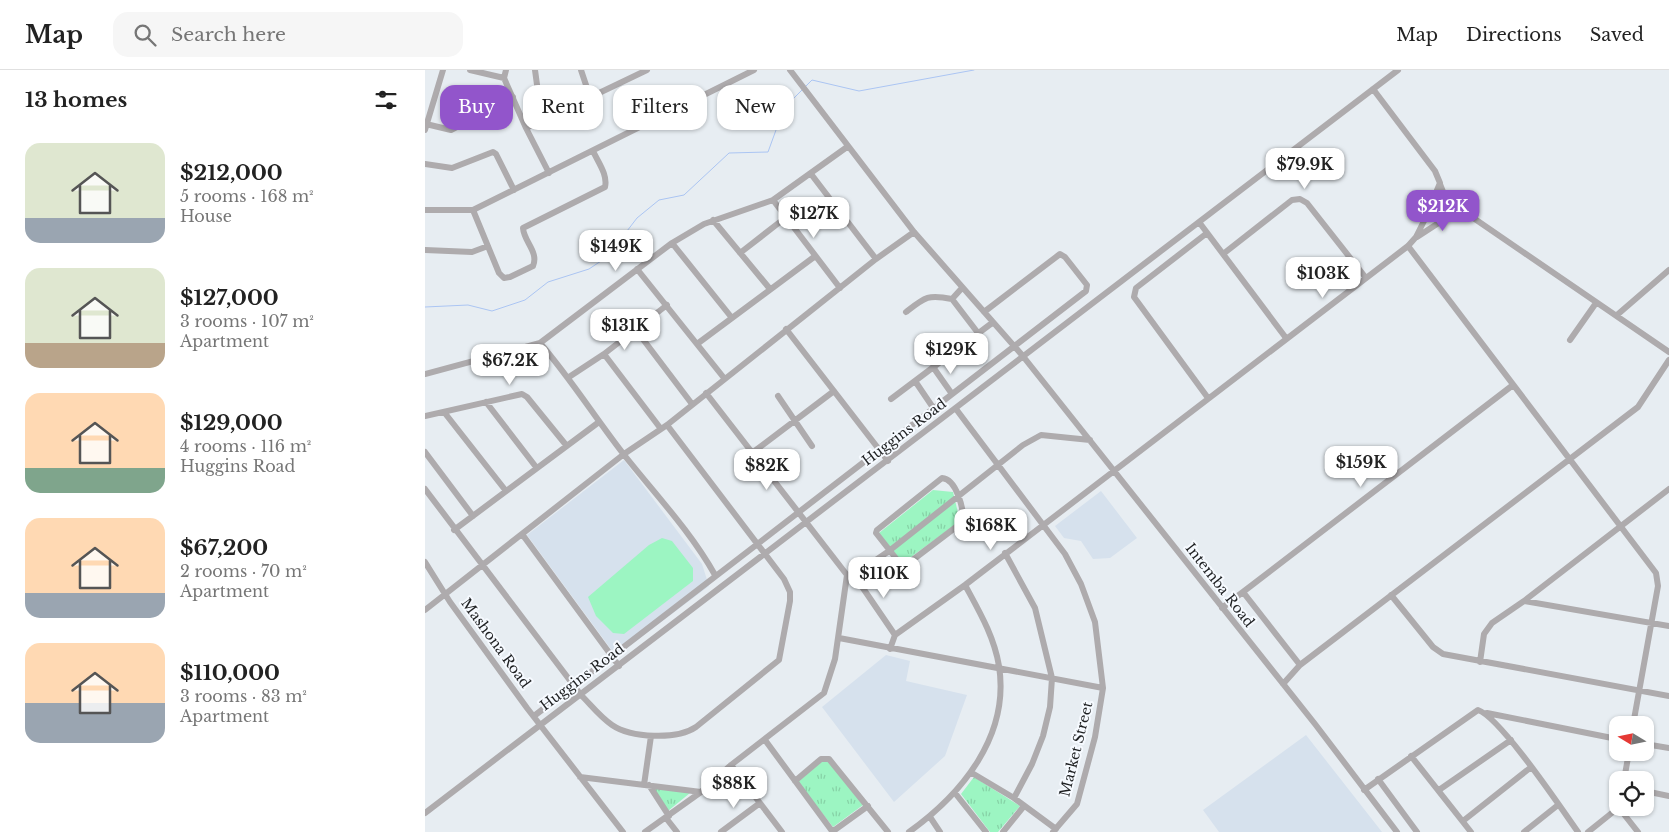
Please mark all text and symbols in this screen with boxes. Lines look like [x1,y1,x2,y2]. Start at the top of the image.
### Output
search box [113,12,463,57]
text: Map [25,20,83,49]
icon: search [131,21,159,49]
text: Search here [171,23,286,46]
text: Map [1396,24,1438,46]
text: Directions [1466,24,1562,46]
text: Saved [1590,24,1644,46]
chip: Buy [440,85,513,130]
chip: Rent [523,85,603,130]
chip: Filters [613,85,707,130]
chip: New [717,85,794,130]
icon: filters [372,86,400,114]
text: 13 homes [25,87,127,113]
pin: $79.9K [1264,148,1346,190]
text: $79.9K [1276,154,1334,174]
text: $212,000 [180,160,283,186]
icon: home [65,163,125,223]
text: 5 rooms · 168 m² [180,186,314,206]
pin: $212K [1408,190,1478,232]
pin: $127K [779,196,849,239]
text: $212K [1417,196,1469,216]
text: $127K [789,203,839,223]
text: House [180,206,232,226]
pin: $149K [581,230,651,272]
text: $149K [590,236,642,256]
pin: $103K [1288,256,1358,299]
text: $103K [1297,263,1349,283]
text: $127,000 [180,285,279,311]
icon: home [65,288,125,348]
pin: $131K [590,308,660,351]
text: 3 rooms · 107 m² [180,311,314,331]
text: $131K [601,315,649,335]
text: Apartment [180,331,269,351]
pin: $129K [916,332,986,375]
text: $129K [925,339,977,359]
pin: $67.2K [469,344,551,386]
text: $67.2K [482,350,538,370]
street label: Huggins Road [858,394,950,470]
text: $129,000 [180,410,283,436]
icon: home [65,413,125,473]
text: 4 rooms · 116 m² [180,436,311,456]
pin: $159K [1326,446,1396,488]
pin: $82K [737,448,797,491]
text: $159K [1336,452,1386,472]
text: $82K [745,455,789,475]
text: Huggins Road [180,456,295,476]
pin: $168K [956,508,1026,551]
text: $168K [965,515,1017,535]
text: $67,200 [180,535,268,561]
icon: home [65,538,125,598]
street label: Intemba Road [1182,539,1259,631]
pin: $110K [849,556,919,599]
text: 2 rooms · 70 m² [180,561,307,581]
text: $110K [859,563,909,583]
text: Apartment [180,581,269,601]
street label: Mashona Road [457,595,535,692]
street label: Huggins Road [536,639,628,715]
text: $110,000 [180,660,280,686]
icon: home [65,663,125,723]
text: 3 rooms · 83 m² [180,686,307,706]
street label: Market Street [1056,699,1097,798]
text: Apartment [180,706,269,726]
north arrow [1609,716,1654,761]
map controls [1609,716,1654,816]
pin: $88K [704,766,764,809]
button: locate [1609,771,1654,816]
text: $88K [712,773,756,793]

